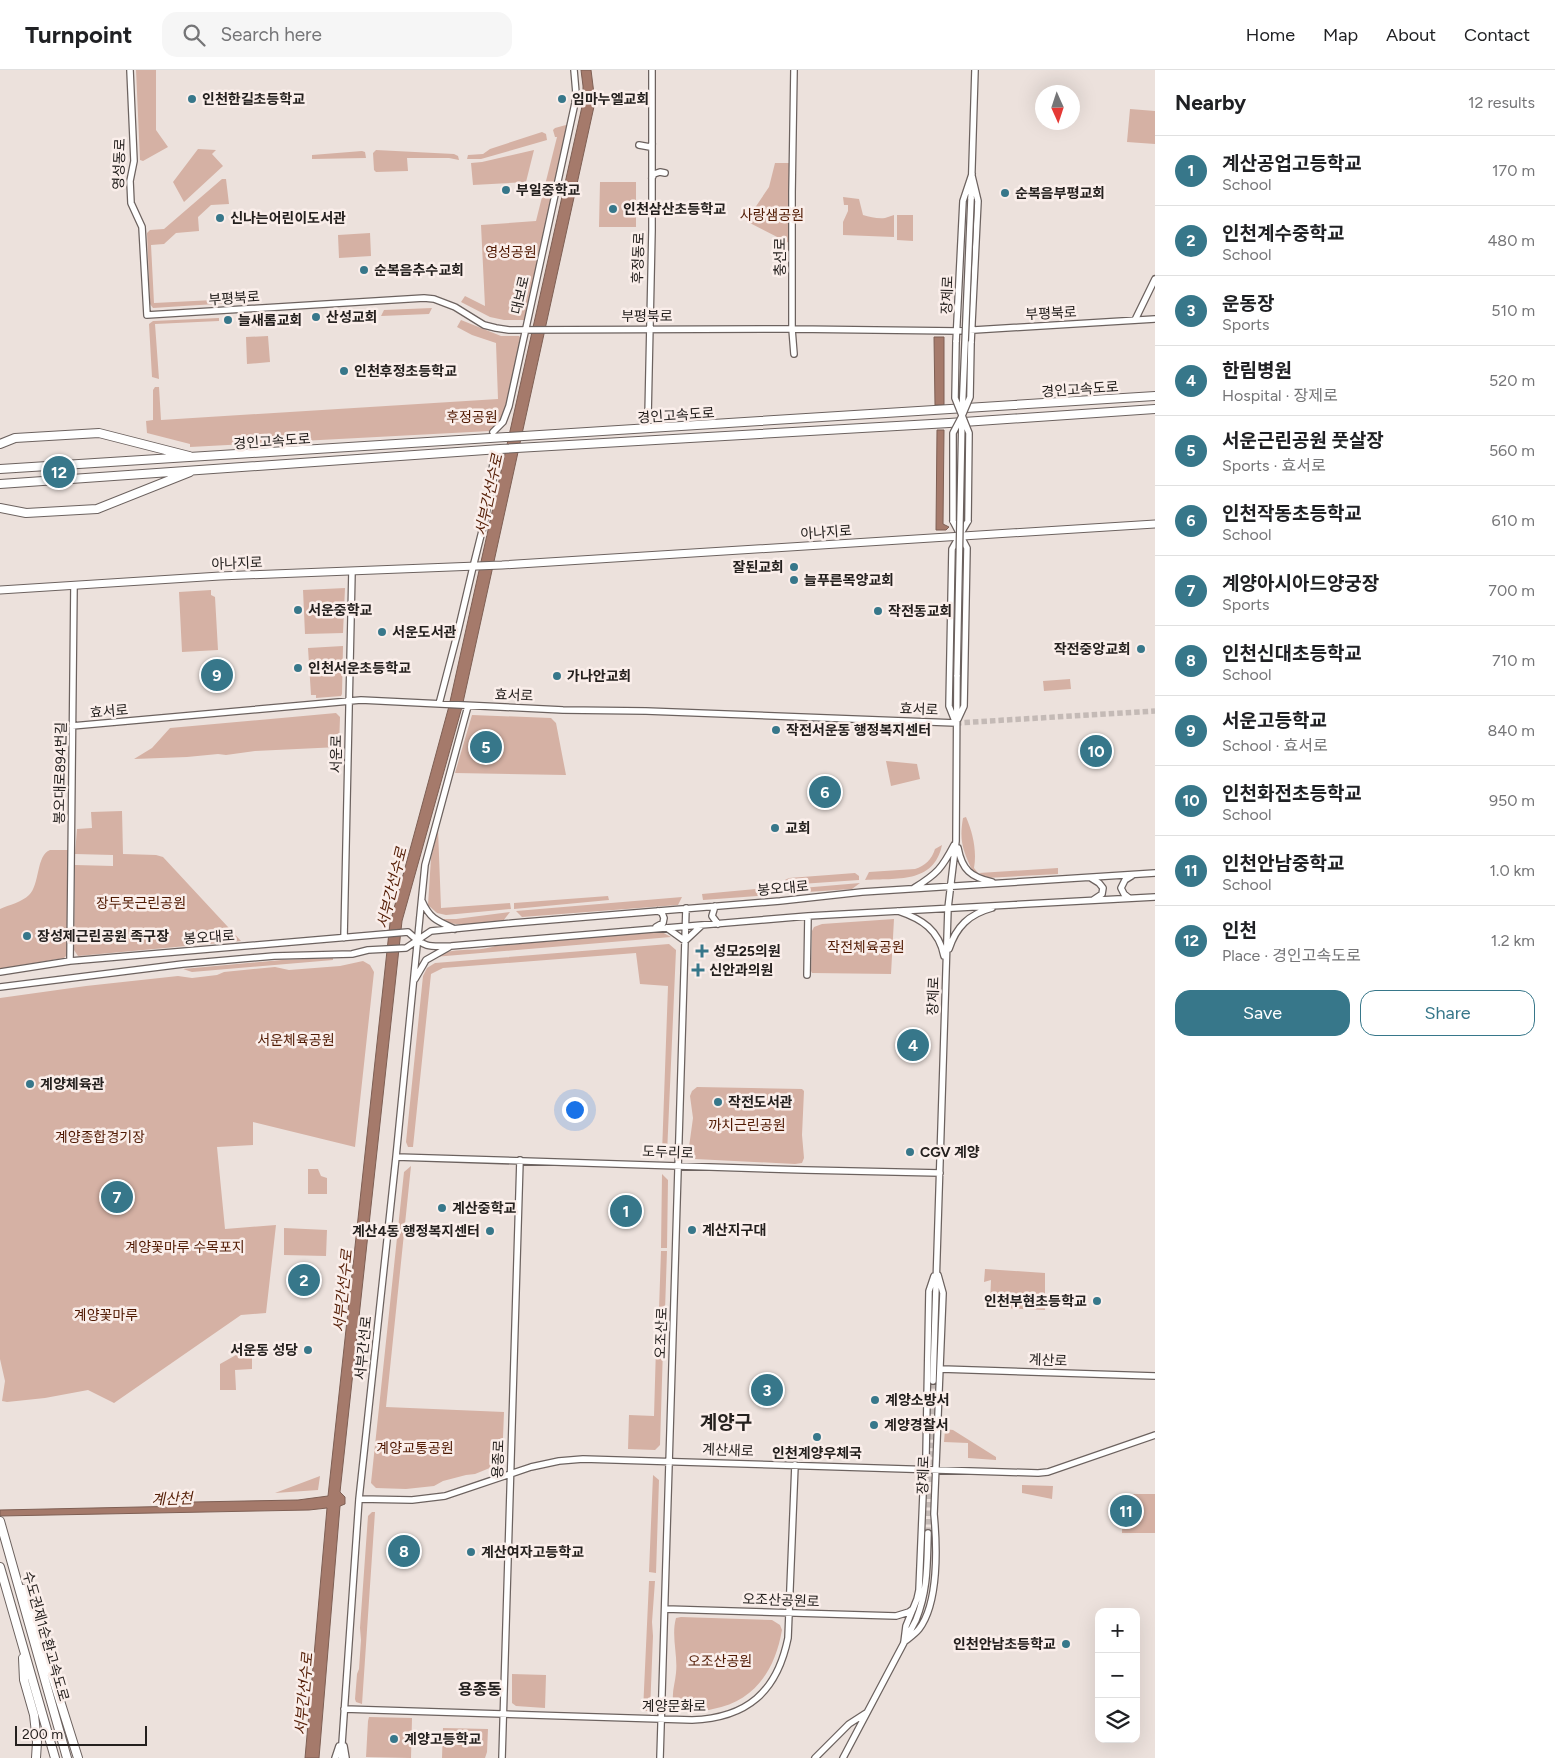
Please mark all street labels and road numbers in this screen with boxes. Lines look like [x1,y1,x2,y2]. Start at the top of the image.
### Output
street label: 영성동로 [110,138,129,190]
street label: 후정동로 [629,232,648,284]
street label: 충선로 [772,238,789,276]
street label: 대보로 [508,274,533,316]
street label: 장제로 [938,275,957,315]
street label: 부평북로 [208,288,260,309]
street label: 부평북로 [1025,304,1077,323]
street label: 부평북로 [621,308,673,325]
street label: 경인고속도로 [1041,378,1119,401]
street label: 경인고속도로 [637,404,715,427]
street label: 경인고속도로 [233,430,311,453]
street label: 아나지로 [800,522,852,543]
street label: 아나지로 [211,554,263,573]
street label: 효서로 [494,686,534,705]
street label: 효서로 [899,700,939,719]
street label: 효서로 [89,701,129,722]
street label: 봉오대로894번길 [51,722,70,824]
street label: 서운로 [328,734,345,773]
street label: 봉오대로 [757,878,810,899]
street label: 봉오대로 [183,927,235,948]
street label: 장제로 [924,976,943,1016]
street label: 도두리로 [642,1143,694,1162]
street label: 오조산로 [652,1307,671,1359]
street label: 서부간선로 [352,1315,375,1381]
street label: 계산로 [1028,1351,1068,1370]
street label: 용종로 [489,1439,508,1479]
street label: 계산새로 [702,1441,754,1460]
street label: 장제로 [914,1455,933,1495]
street label: 수도권제1순환고속도로 [19,1569,72,1703]
street label: 오조산공원로 [742,1591,820,1610]
street label: 계양문화로 [642,1698,706,1715]

